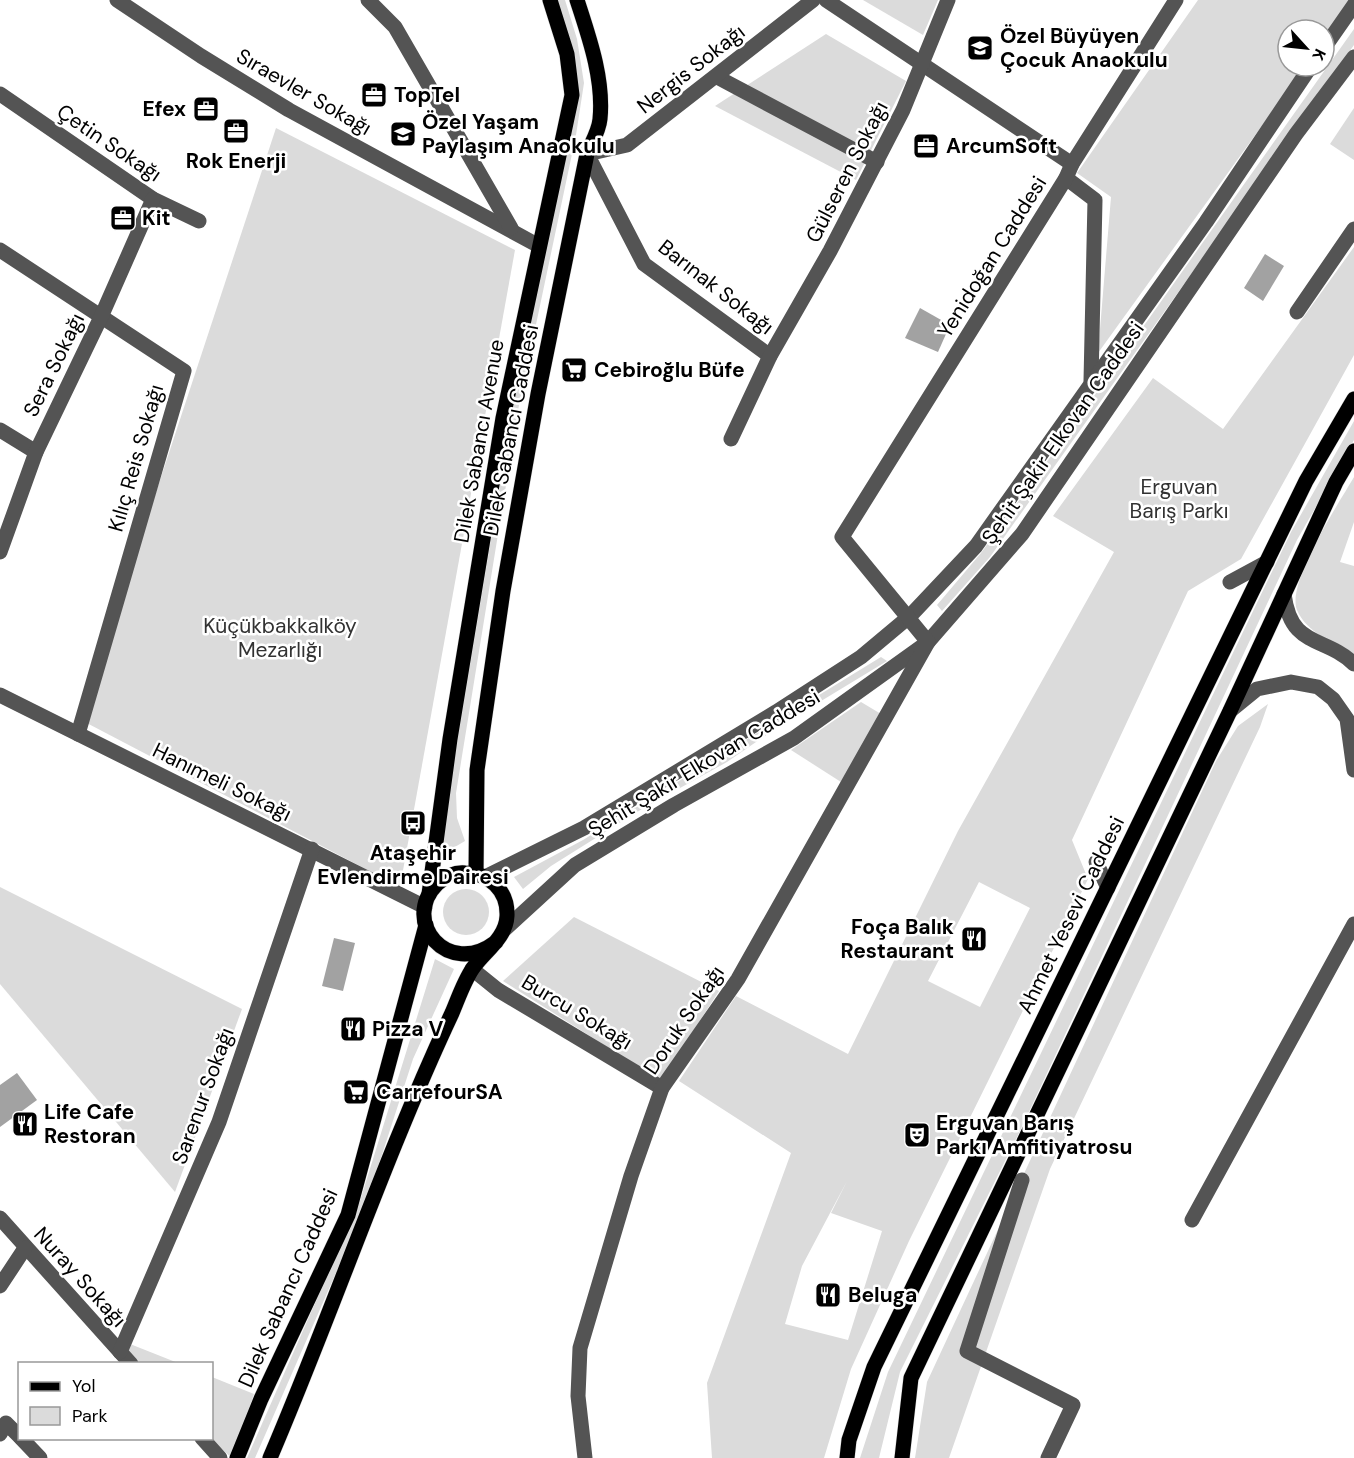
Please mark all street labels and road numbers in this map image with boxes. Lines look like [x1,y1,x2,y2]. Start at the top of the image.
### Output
street label: Nergis Sokağı [631,18,751,120]
street label: Sıraevler Sokağı [231,42,377,142]
street label: Gülseren Sokağı [799,97,895,247]
street label: Çetin Sokağı [51,98,167,188]
street label: Yenidoğan Caddesi [931,171,1053,343]
street label: Barınak Sokağı [653,233,779,341]
street label: Sera Sokağı [17,309,91,421]
street label: Şehit Şakir Elkovan Caddesi [975,316,1151,550]
street label: Dilek Sabancı Caddesi [477,322,545,538]
street label: Dilek Sabancı Avenue [447,337,511,545]
street label: Kılıç Reis Sokağı [102,381,170,535]
street label: Şehit Şakir Elkovan Caddesi [583,683,825,843]
street label: Hanımeli Sokağı [148,736,296,828]
street label: Ahmet Yesevi Caddesi [1011,812,1131,1018]
street label: Doruk Sokağı [637,960,731,1080]
street label: Burcu Sokağı [516,968,638,1056]
street label: Sarenur Sokağı [165,1024,241,1168]
street label: Dilek Sabancı Caddesi [231,1184,345,1392]
street label: Nuray Sokağı [28,1221,132,1333]

